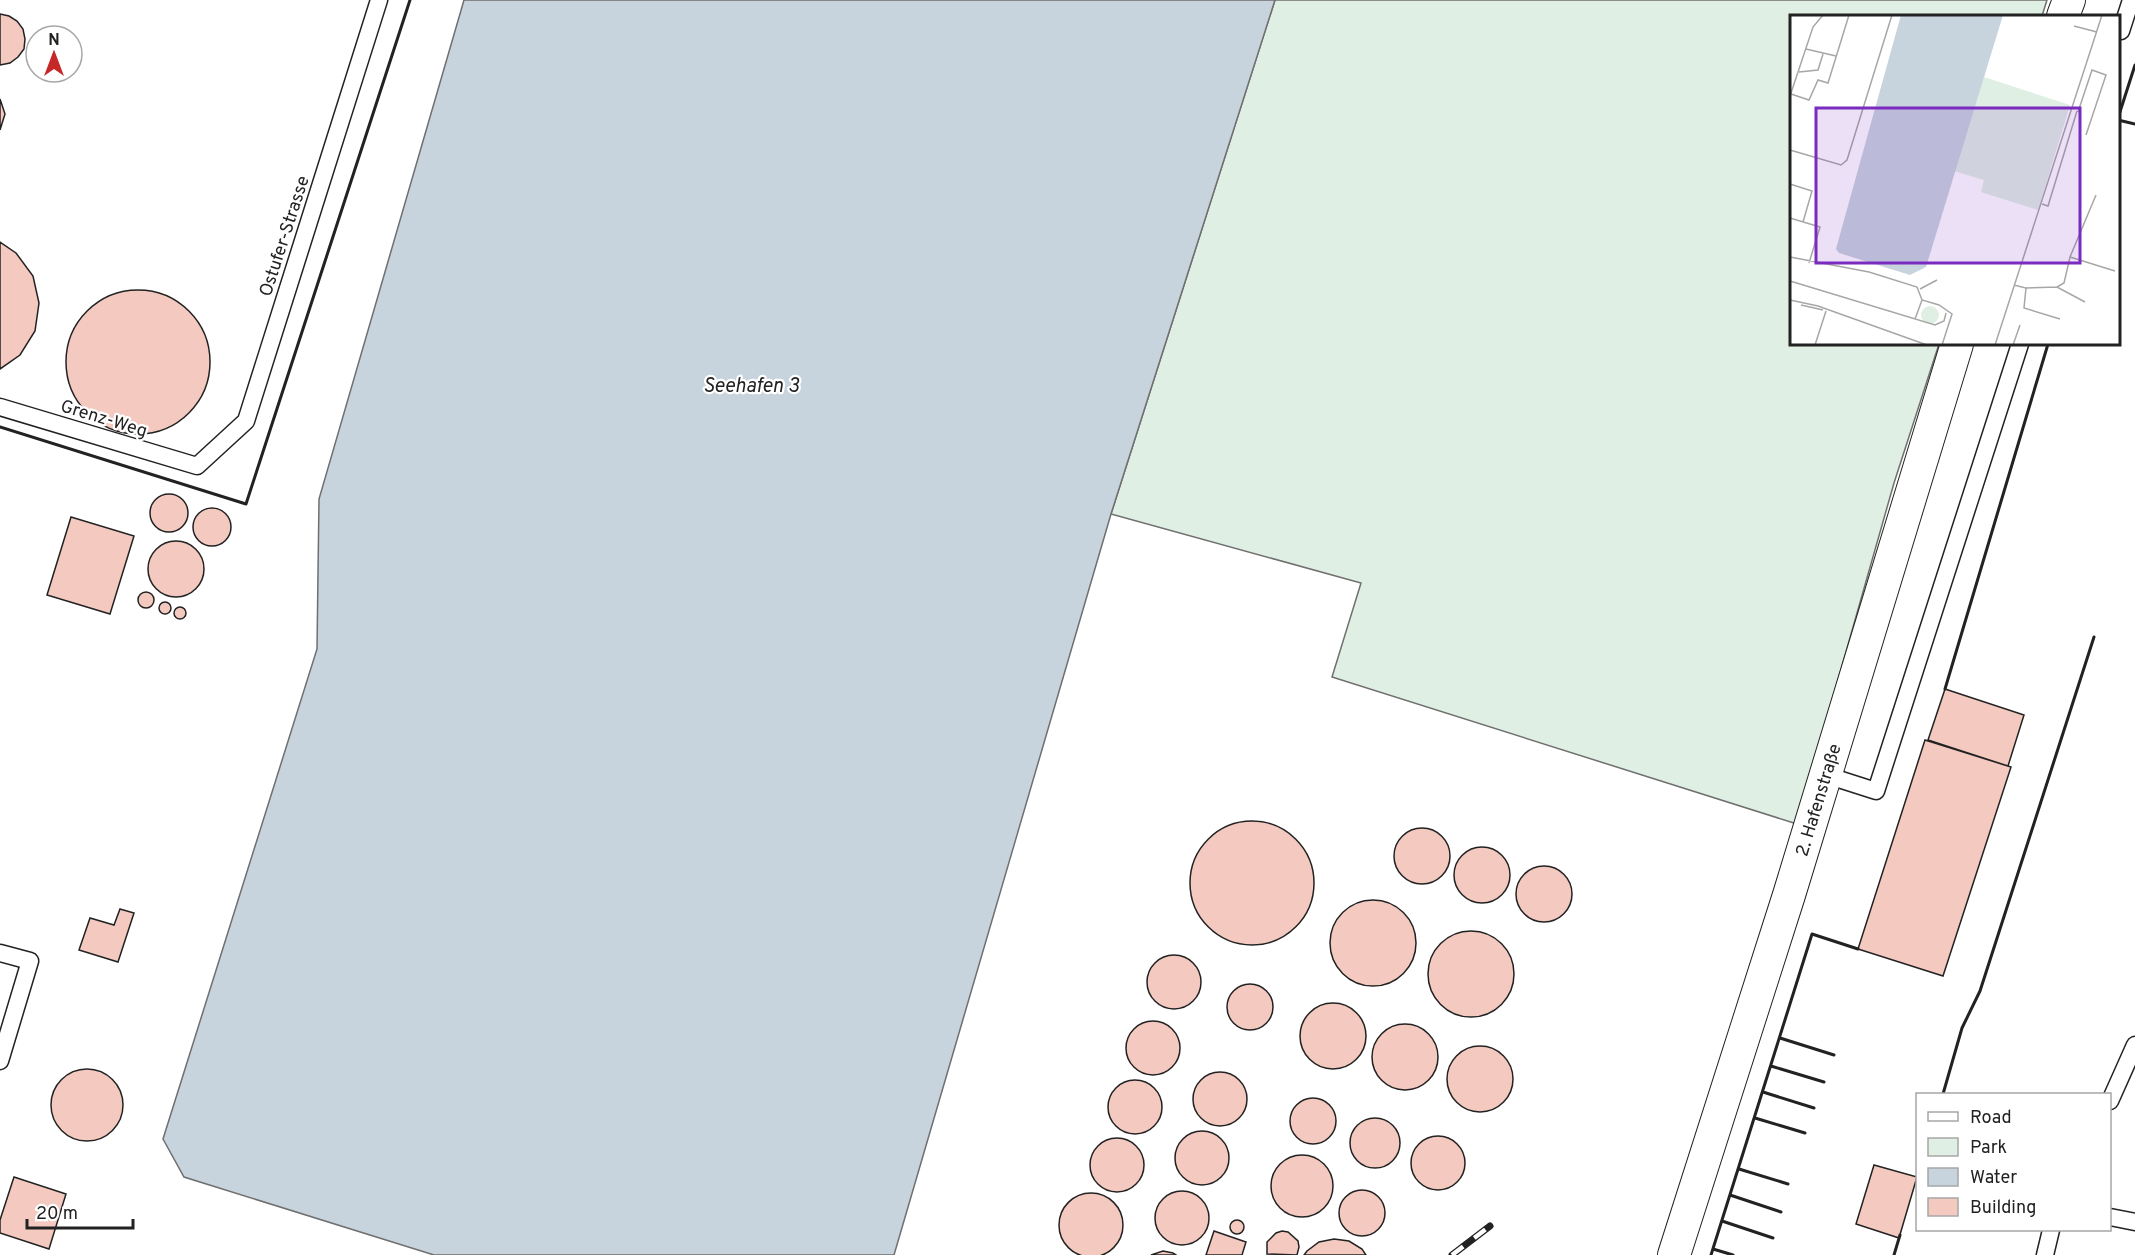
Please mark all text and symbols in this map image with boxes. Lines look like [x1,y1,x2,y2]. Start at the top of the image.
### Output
inset map [1790,15,2120,345]
north arrow [24,24,84,84]
text: N [48,31,60,51]
street label: Ostufer-Strasse [255,173,316,300]
water label: Seehafen 3 [703,374,800,400]
street label: Grenz-Weg [57,395,150,444]
street label: 2. Hafenstraße [1791,741,1847,859]
legend [1916,1093,2111,1231]
text: Road [1970,1107,2012,1130]
text: Park [1970,1137,2007,1160]
text: Water [1970,1167,2017,1190]
scale bar [27,1192,134,1230]
text: Building [1970,1197,2036,1220]
text: 20 m [36,1203,78,1226]

